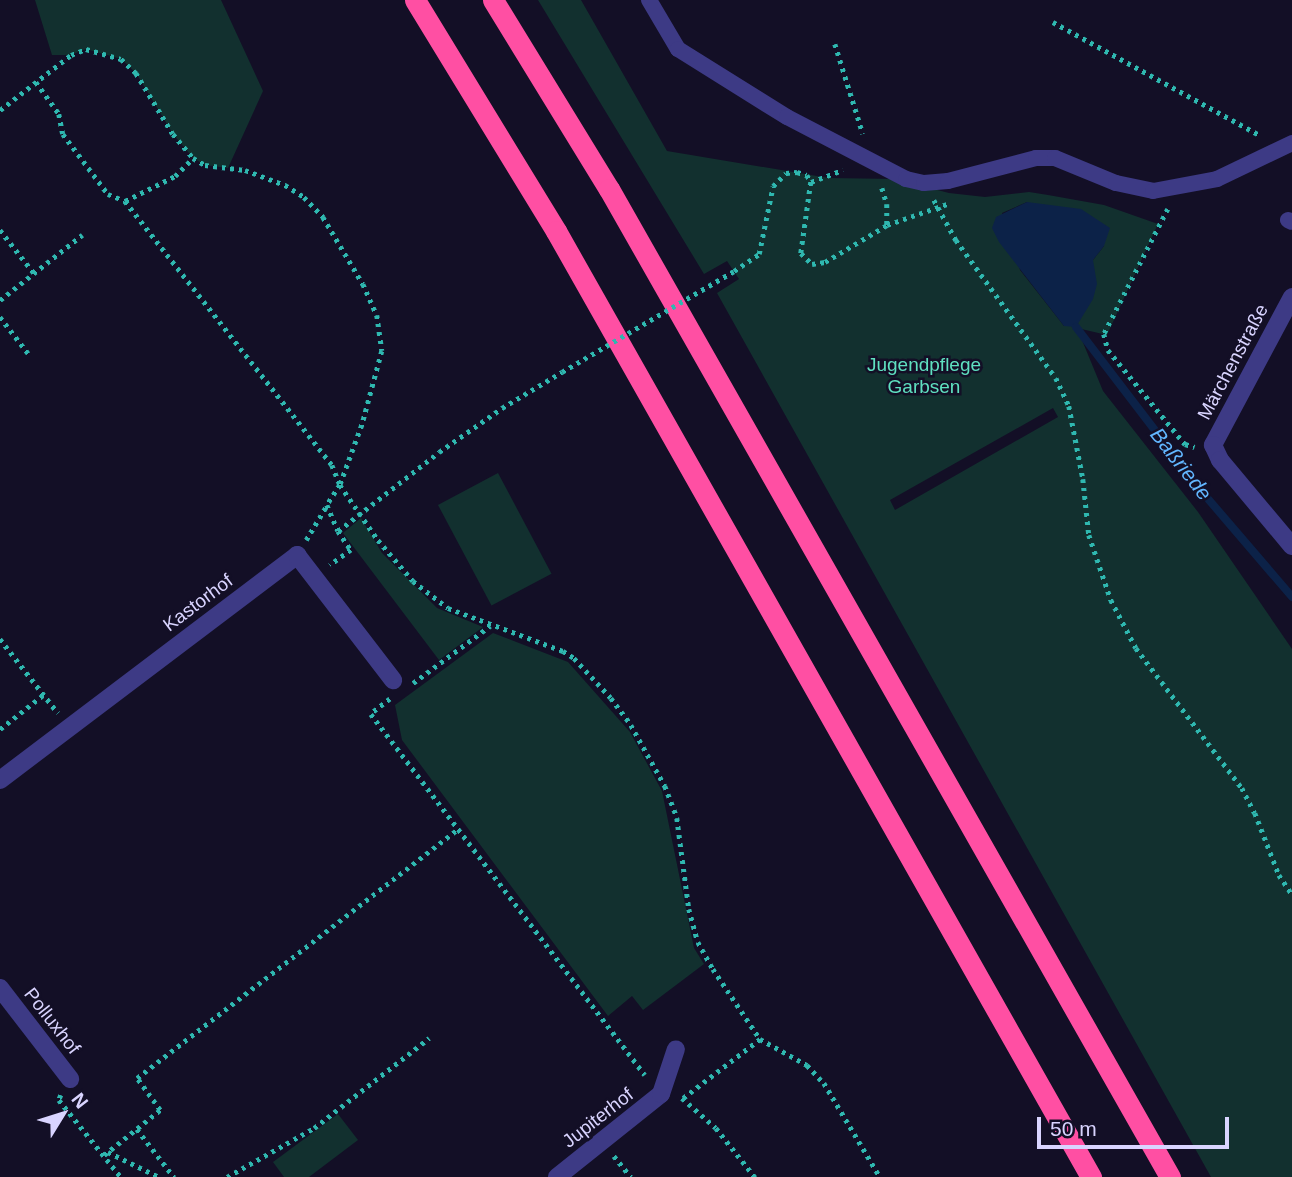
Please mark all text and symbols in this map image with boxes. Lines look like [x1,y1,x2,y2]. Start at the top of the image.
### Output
street label: Märchenstraße [1193,300,1273,424]
park label: Jugendpflege Garbsen [867,354,981,398]
water label: Baßriede [1145,423,1217,505]
street label: Kastorhof [159,569,237,637]
street label: Polluxhof [19,983,85,1059]
north arrow [28,1079,98,1149]
street label: Jupiterhof [558,1083,638,1153]
text: N [67,1089,92,1113]
scale bar [1040,1104,1232,1148]
text: 50 m [1050,1117,1097,1140]

